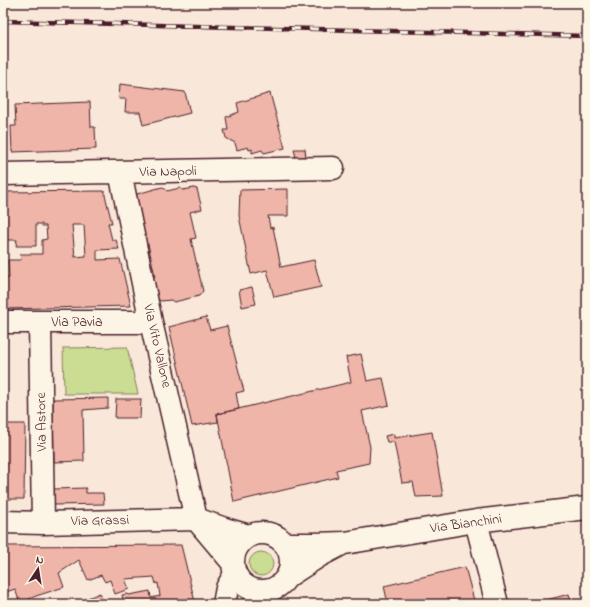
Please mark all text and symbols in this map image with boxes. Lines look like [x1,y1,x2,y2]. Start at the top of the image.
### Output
street label: Via Napoli [138,161,197,183]
street label: Via Vito Vallone [137,301,177,391]
street label: Via Pavia [50,312,103,333]
street label: Via Astore [31,391,53,453]
street label: Via Bianchini [428,509,503,540]
street label: Via Grassi [70,510,129,532]
north arrow [18,549,58,589]
text: N [35,552,45,569]

